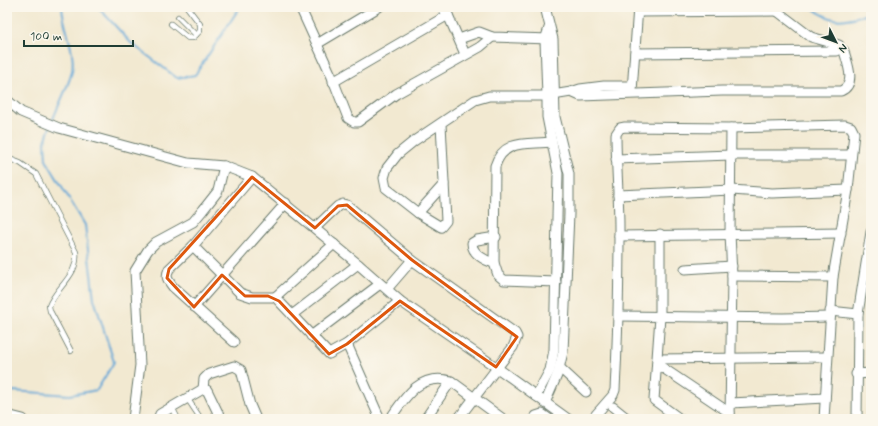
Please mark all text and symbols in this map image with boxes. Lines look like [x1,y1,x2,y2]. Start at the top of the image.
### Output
scale bar [24,22,133,48]
north arrow [816,22,856,62]
text: 100 m [30,29,62,45]
text: N [835,41,850,55]

